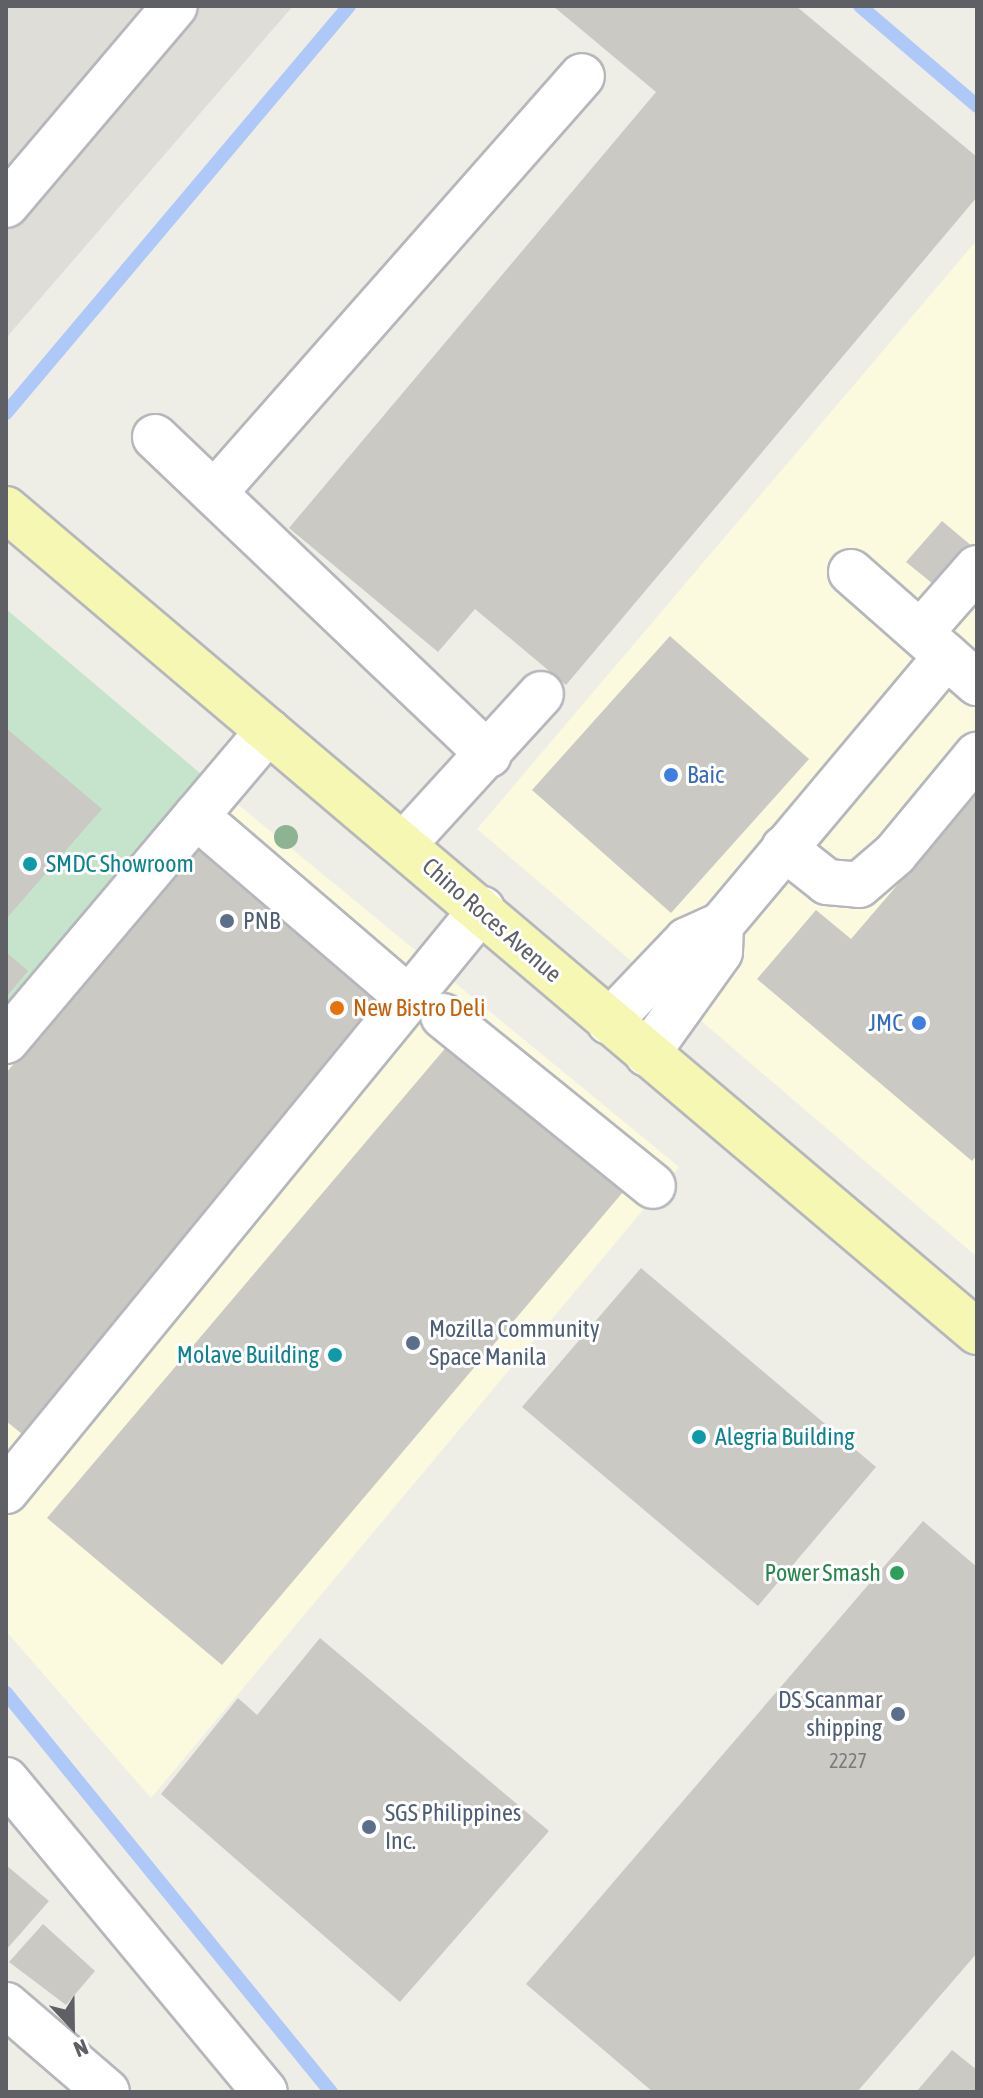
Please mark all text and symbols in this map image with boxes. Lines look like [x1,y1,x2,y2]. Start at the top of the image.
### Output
place label: Baic [687,761,724,789]
marker: Baic [662,766,680,784]
place label: SMDC Showroom [46,850,194,878]
street label: Chino Roces Avenue [416,852,568,988]
marker: SMDC Showroom [21,855,39,873]
place label: PNB [243,907,280,935]
marker: PNB [218,912,236,930]
place label: New Bistro Deli [353,994,486,1022]
marker: New Bistro Deli [328,999,346,1017]
place label: JMC [868,1009,903,1037]
marker: JMC [910,1014,928,1032]
place label: Mozilla Community Space Manila [429,1315,600,1371]
marker: Mozilla Community Space Manila [404,1334,422,1352]
place label: Molave Building [177,1341,319,1369]
marker: Molave Building [326,1346,344,1364]
place label: Alegria Building [715,1423,855,1451]
marker: Alegria Building [690,1428,708,1446]
place label: Power Smash [764,1559,881,1587]
marker: Power Smash [888,1564,906,1582]
place label: DS Scanmar shipping [778,1686,882,1742]
marker: DS Scanmar shipping [889,1705,907,1723]
house number: 2227 [829,1748,867,1772]
place label: SGS Philippines Inc. [385,1799,521,1855]
marker: SGS Philippines Inc. [360,1818,378,1836]
north arrow [32,1986,112,2066]
text: N [70,2034,92,2063]

